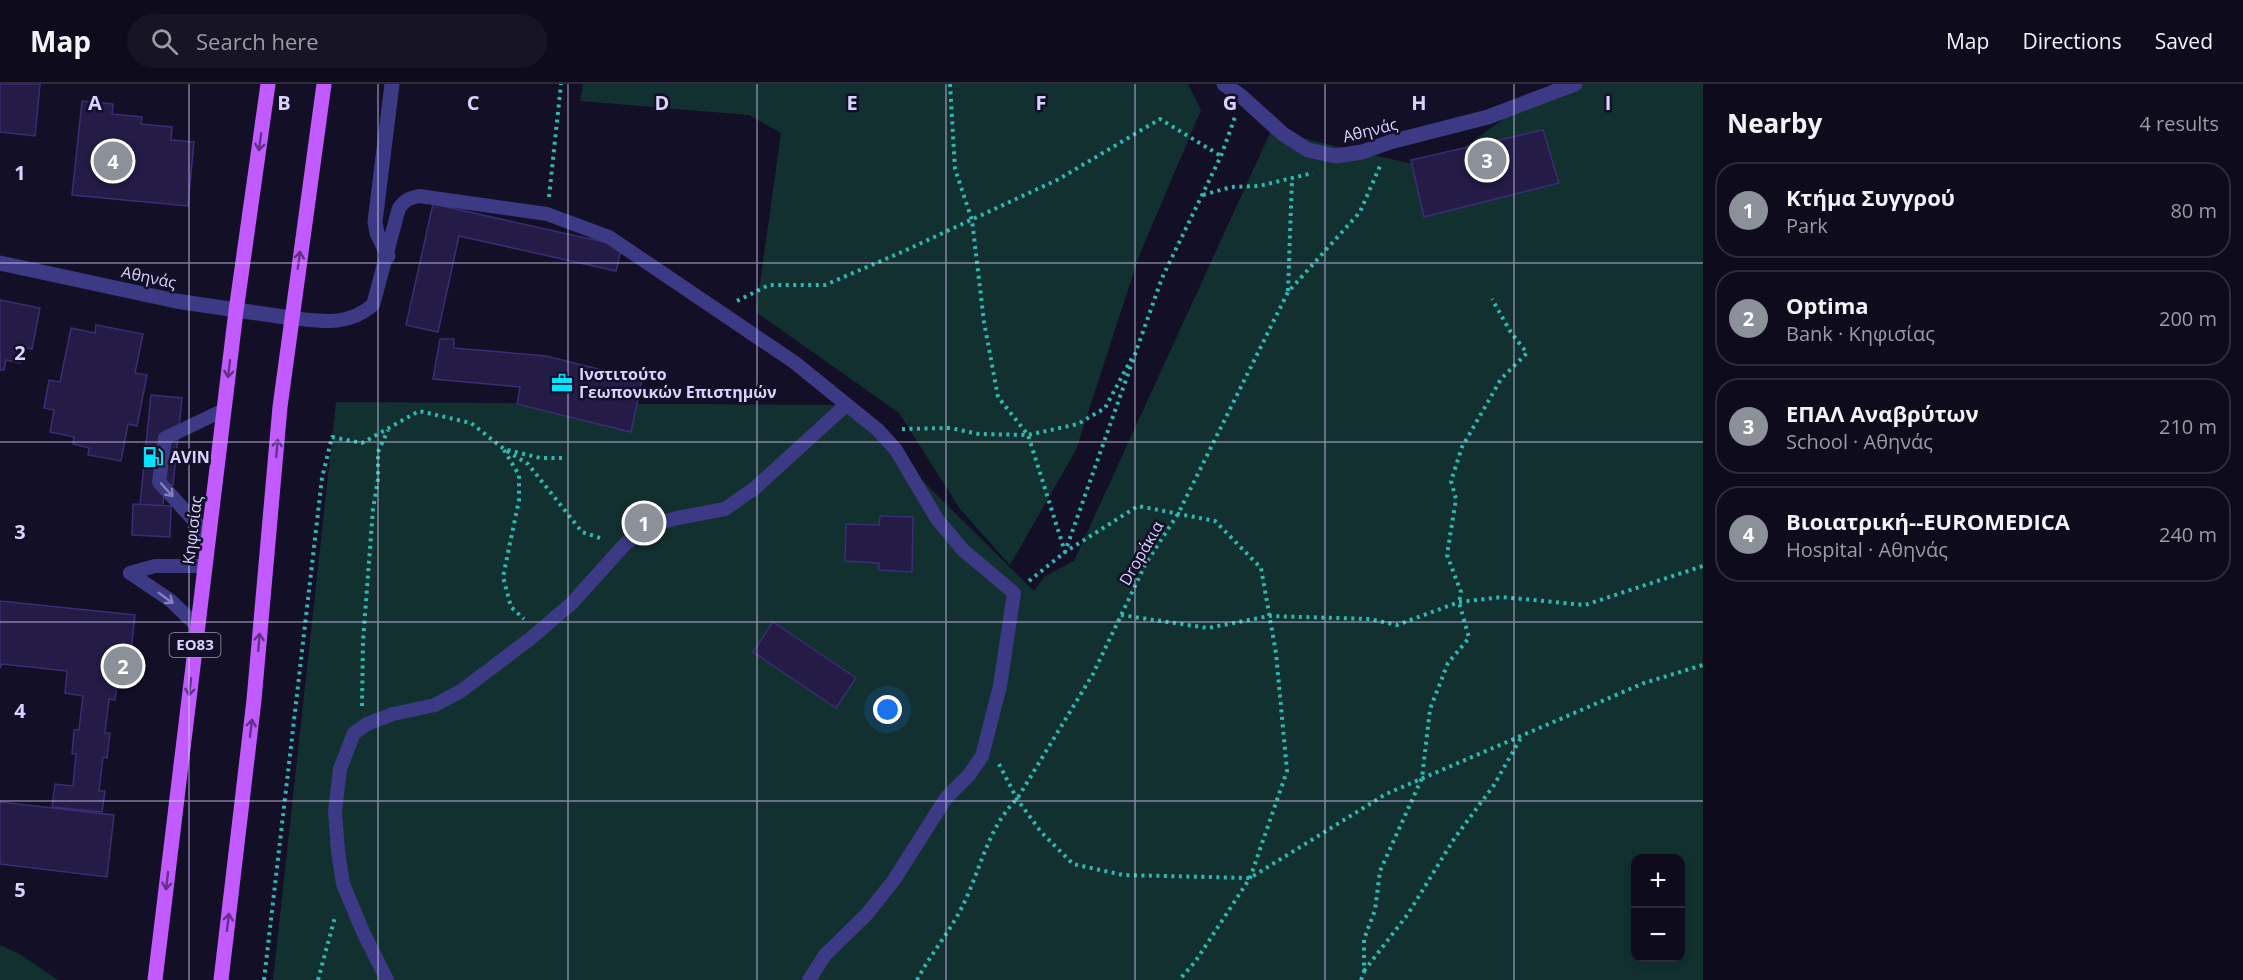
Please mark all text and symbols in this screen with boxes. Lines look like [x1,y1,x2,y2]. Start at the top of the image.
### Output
search box [127,14,547,68]
text: Map [30,22,91,60]
icon: search [148,25,181,58]
text: Search here [196,26,319,56]
text: Map [1946,27,1989,55]
text: Directions [2022,27,2122,55]
text: Saved [2155,27,2213,55]
text: A [88,89,102,116]
text: B [277,89,291,116]
text: C [467,89,480,116]
text: D [655,89,669,116]
text: E [846,89,858,116]
text: F [1036,89,1046,116]
text: G [1223,89,1237,116]
text: H [1411,89,1427,116]
text: I [1605,89,1611,116]
text: Nearby [1727,105,1822,141]
text: 4 results [2139,110,2219,137]
street label: Αθηνάς [1340,113,1400,147]
one-way arrow [254,132,265,151]
pin: 4 [94,138,132,184]
pin: 3 [1468,138,1506,182]
text: 1 [14,159,26,186]
text: Κτήμα Συγγρού [1786,182,1955,212]
text: 1 [1743,197,1754,224]
text: 80 m [2170,197,2217,224]
text: Park [1786,212,1828,239]
one-way arrow [294,250,305,270]
street label: Αθηνάς [120,260,179,294]
text: Optima [1786,290,1869,320]
text: 2 [1743,305,1754,332]
text: 200 m [2159,305,2217,332]
text: Bank · Κηφισίας [1786,320,1935,347]
text: 2 [14,339,26,366]
one-way arrow [223,358,234,378]
place label: Ινστιτούτο Γεωπονικών Επιστημών [579,363,777,403]
office icon: Ινστιτούτο Γεωπονικών Επιστημών [550,371,574,395]
text: ΕΠΑΛ Αναβρύτων [1786,398,1979,428]
text: 3 [1743,413,1754,440]
text: 210 m [2159,413,2217,440]
text: School · Αθηνάς [1786,428,1933,455]
one-way arrow [272,438,283,458]
fuel station icon: AVIN [141,445,165,469]
place label: AVIN [170,446,210,468]
one-way arrow [160,483,174,498]
street label: Κηφισίας [177,494,207,566]
pin: 1 [624,500,664,546]
text: Βιοιατρική--EUROMEDICA [1786,506,2070,536]
street label: Dropάκια [1114,517,1168,589]
text: 3 [14,518,26,545]
text: 4 [1743,521,1754,548]
text: 240 m [2159,521,2217,548]
text: Hospital · Αθηνάς [1786,536,1948,563]
one-way arrow [157,591,173,604]
road number: ΕΟ83 [170,633,220,657]
one-way arrow [254,633,265,653]
pin: 2 [104,644,142,688]
one-way arrow [185,677,196,697]
your location [873,695,902,724]
text: 4 [14,697,26,724]
one-way arrow [245,719,256,739]
map controls [1631,854,1685,962]
button: + [1631,854,1685,908]
one-way arrow [161,871,172,890]
text: 5 [14,876,26,903]
button: − [1631,908,1685,962]
one-way arrow [223,912,234,932]

